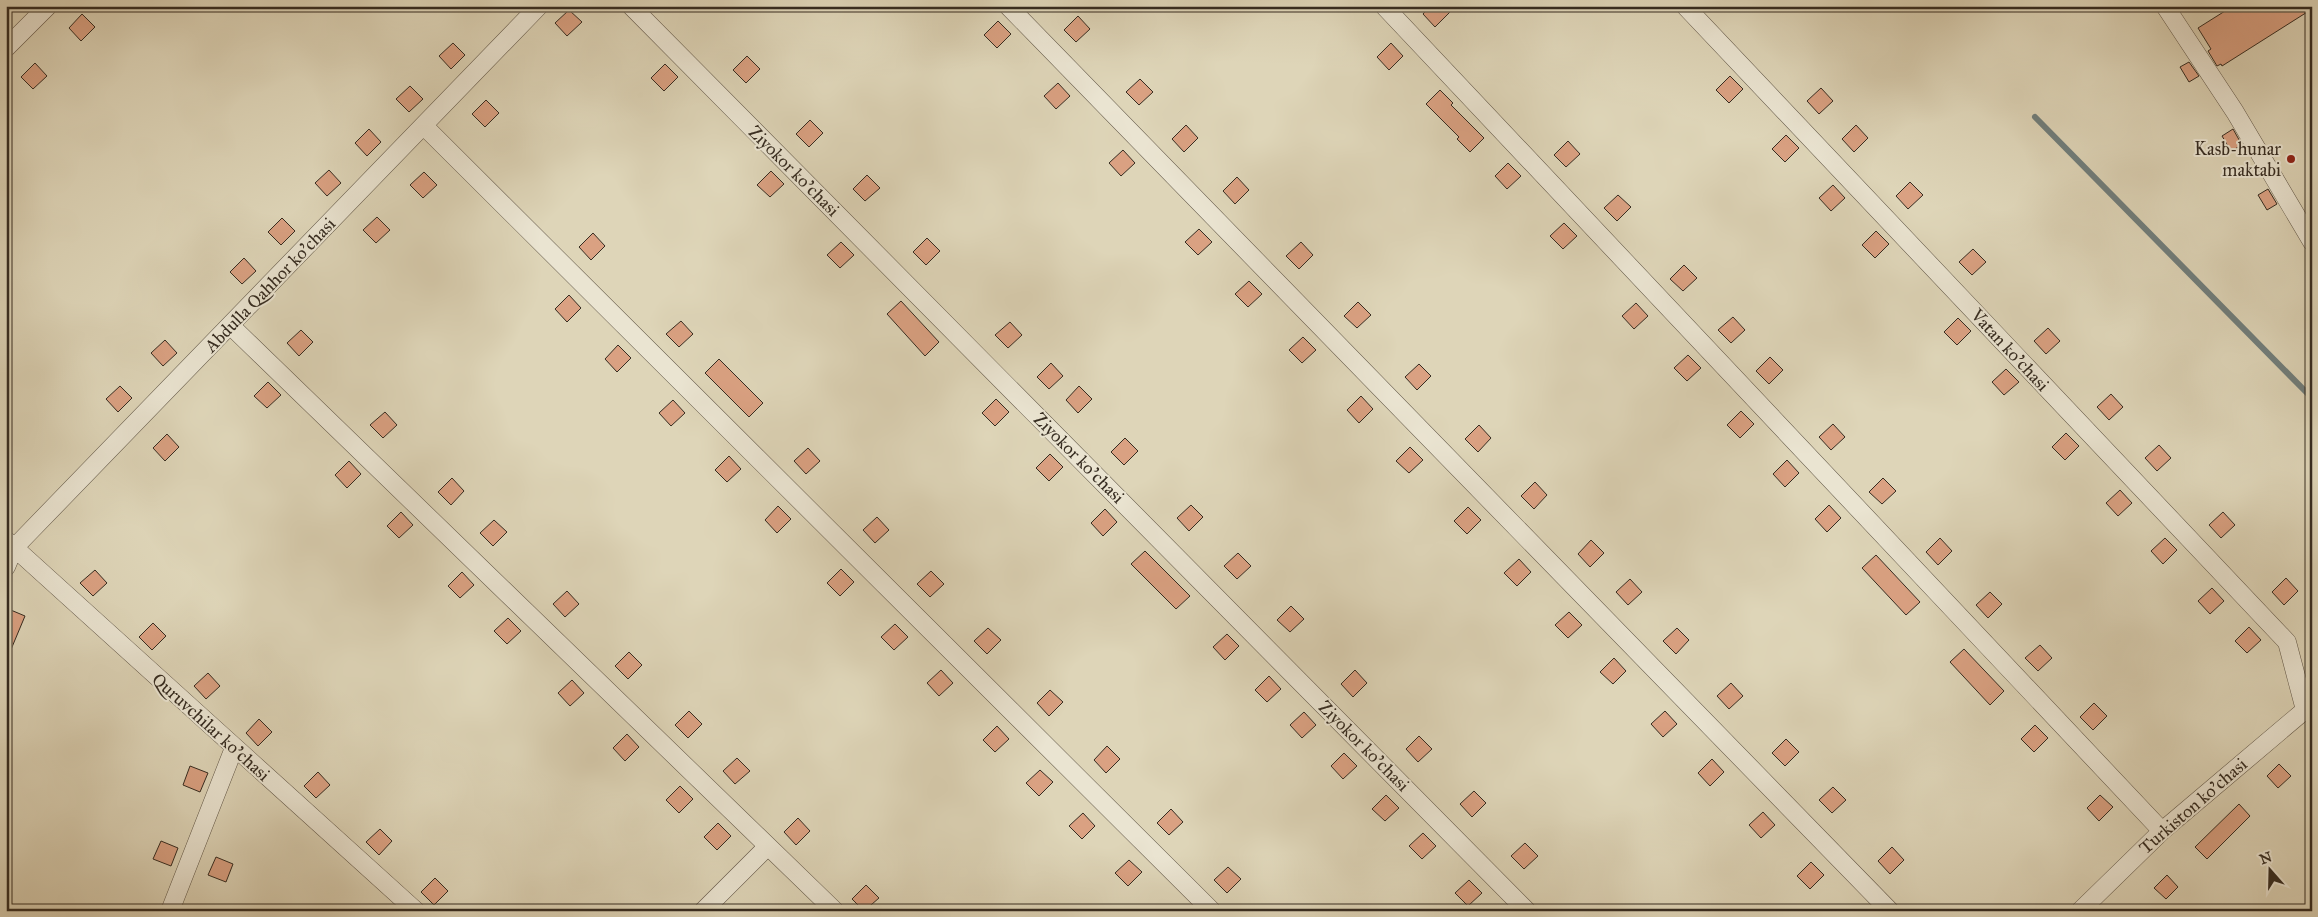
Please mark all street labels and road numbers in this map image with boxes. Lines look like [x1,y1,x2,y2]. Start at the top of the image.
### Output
street label: Ziyokor ko'chasi [744,121,844,221]
street label: Abdulla Qahhor ko'chasi [199,213,340,358]
street label: Vatan ko'chasi [1966,304,2054,396]
street label: Ziyokor ko'chasi [1029,408,1129,508]
street label: Quruvchilar ko'chasi [147,668,275,786]
street label: Ziyokor ko'chasi [1314,696,1414,796]
street label: Turkiston ko'chasi [2135,753,2251,859]

